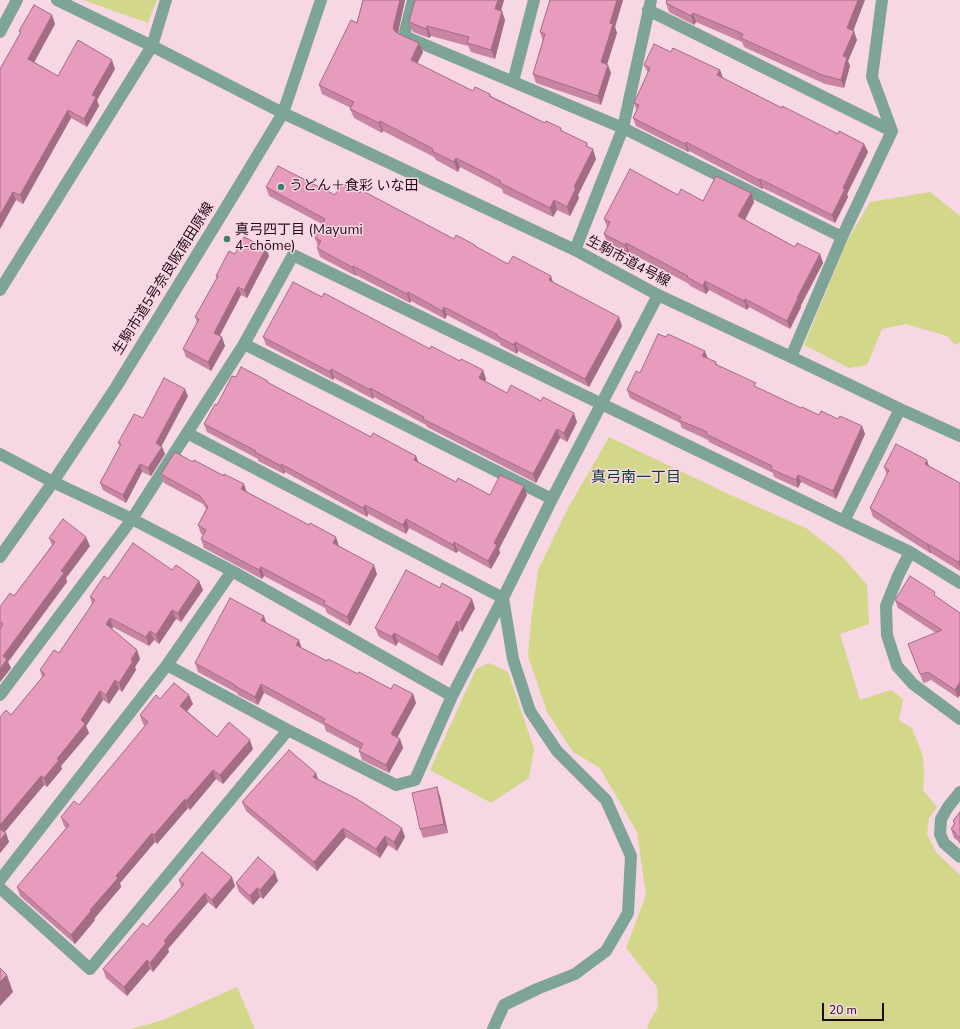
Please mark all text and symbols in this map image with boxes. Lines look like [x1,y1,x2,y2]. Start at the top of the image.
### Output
place label: うどん＋食彩 いな田 [289,179,419,195]
marker: うどん＋食彩 いな田 [276,182,286,192]
street label: 生駒市道5号奈良阪南田原線 [110,200,218,358]
place label: 真弓四丁目 (Mayumi 4-chōme) [235,223,363,256]
street label: 生駒市道4号線 [583,233,673,291]
marker: 真弓四丁目 (Mayumi 4-chōme) [222,234,232,244]
district label: 真弓南一丁目 [591,469,681,487]
scale bar [824,995,886,1021]
text: 20 m [829,1002,857,1018]

